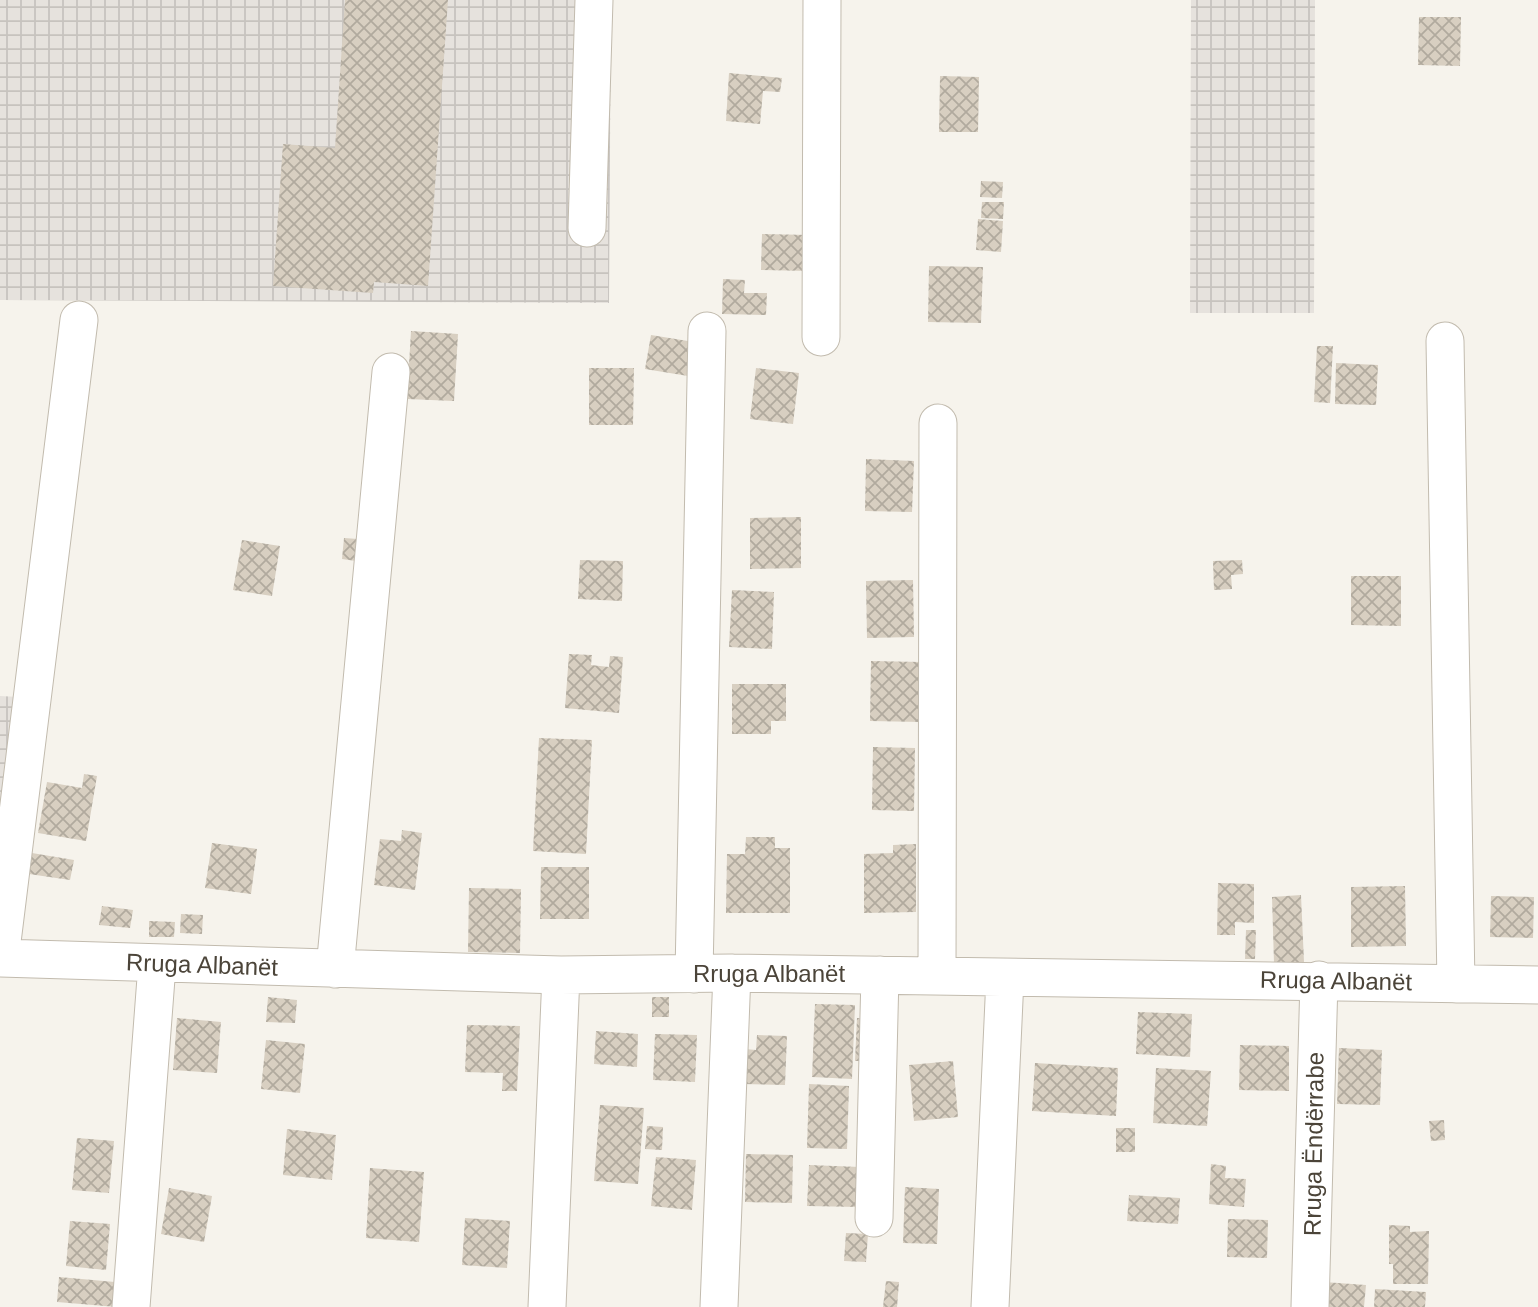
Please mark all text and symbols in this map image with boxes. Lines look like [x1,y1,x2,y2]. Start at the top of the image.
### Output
street label: Rruga Albanët [126,948,279,981]
street label: Rruga Albanët [693,960,845,987]
street label: Rruga Albanët [1260,966,1413,995]
street label: Rruga Ëndërrabe [1298,1052,1329,1236]

